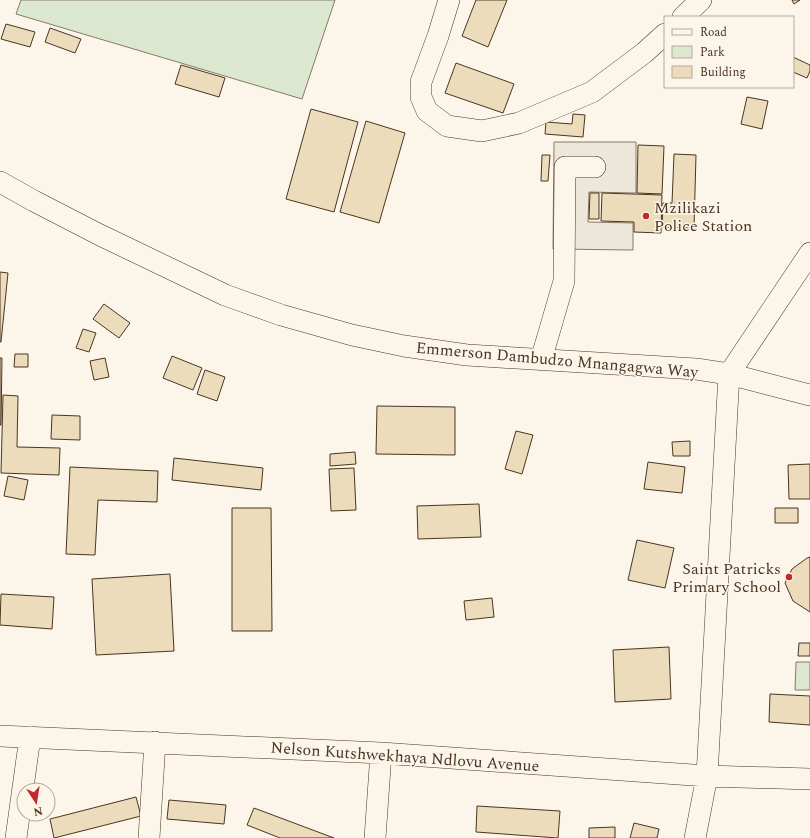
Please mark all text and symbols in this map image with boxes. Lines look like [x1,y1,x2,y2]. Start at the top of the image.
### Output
legend [664,16,794,88]
text: Road [700,23,727,42]
text: Park [700,43,725,62]
text: Building [700,63,746,82]
place label: Mzilikazi Police Station [654,196,752,238]
marker: Mzilikazi Police Station [641,211,651,221]
street label: Emmerson Dambudzo Mnangagwa Way [415,336,700,384]
place label: Saint Patricks Primary School [672,557,781,599]
marker: Saint Patricks Primary School [784,572,794,582]
street label: Nelson Kutshwekhaya Ndlovu Avenue [270,736,540,778]
north arrow [16,782,56,822]
text: N [32,802,44,821]

